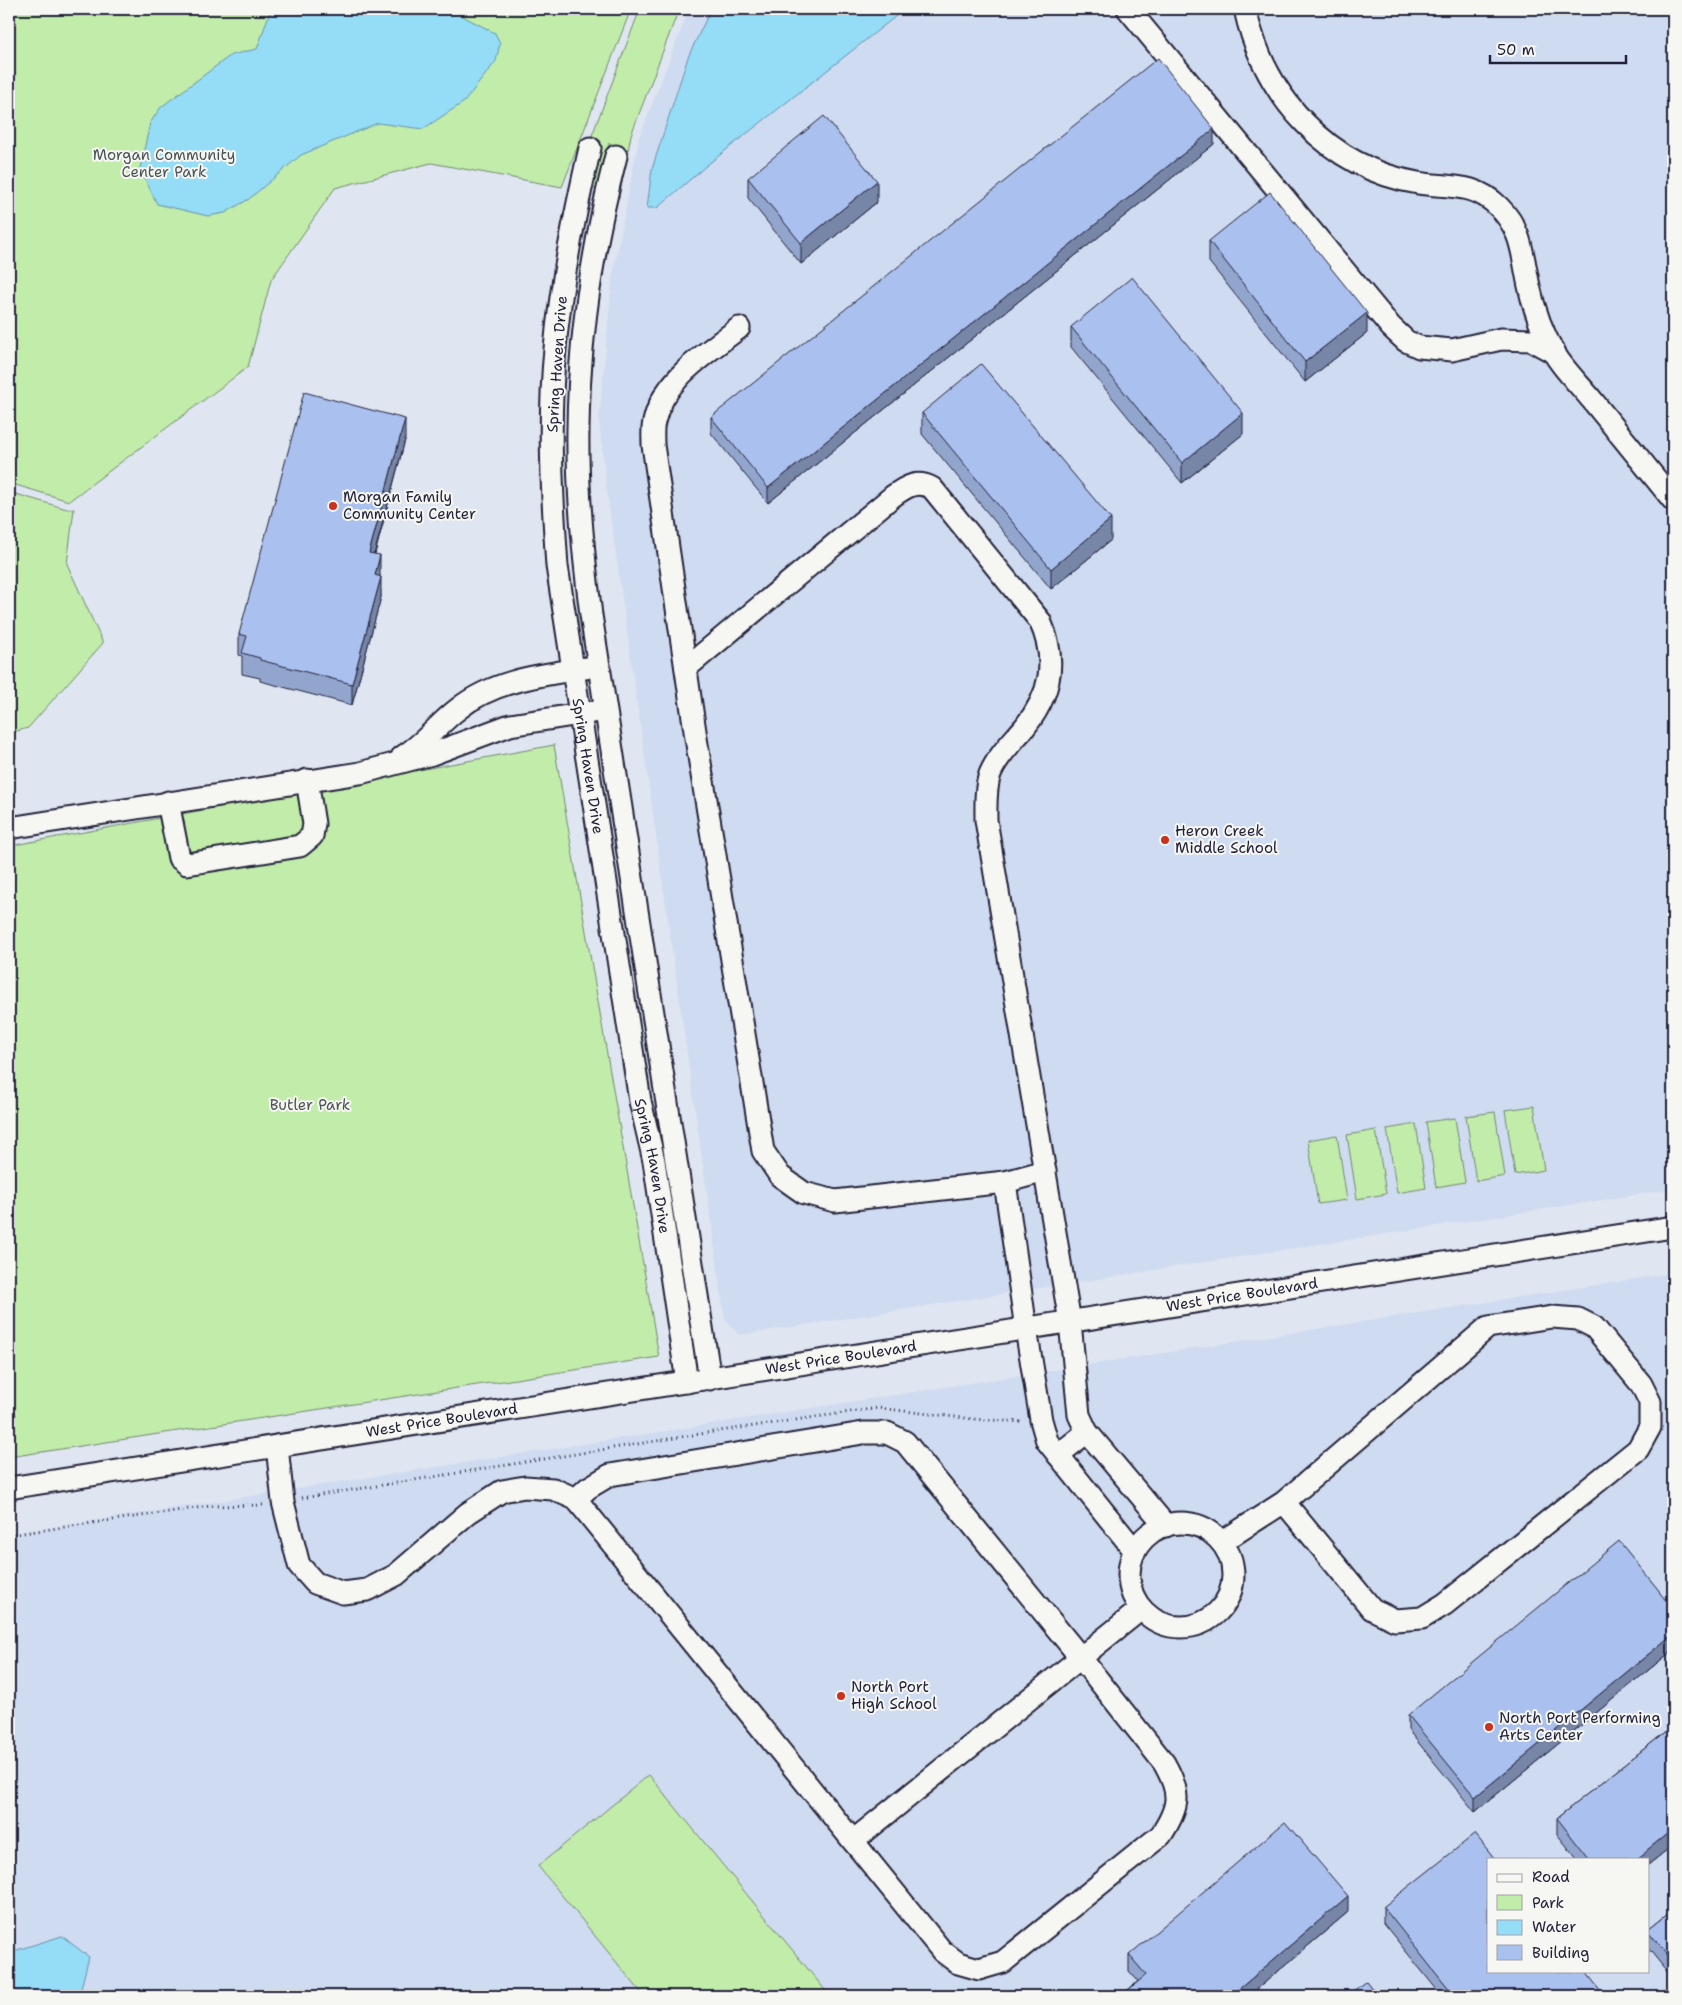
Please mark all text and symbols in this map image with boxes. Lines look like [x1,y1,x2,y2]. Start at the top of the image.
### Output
scale bar [1490,32,1626,64]
text: 50 m [1497,40,1535,60]
park label: Morgan Community Center Park [93,145,235,182]
street label: Spring Haven Drive [542,295,572,433]
place label: Morgan Family Community Center [343,487,476,524]
marker: Morgan Family Community Center [327,500,339,512]
street label: Spring Haven Drive [568,697,608,836]
place label: Heron Creek Middle School [1175,821,1278,858]
marker: Heron Creek Middle School [1159,834,1171,846]
park label: Butler Park [270,1095,350,1115]
street label: Spring Haven Drive [630,1096,675,1235]
street label: West Price Boulevard [1165,1273,1320,1316]
street label: West Price Boulevard [764,1336,918,1379]
street label: West Price Boulevard [365,1398,519,1442]
place label: North Port High School [851,1677,937,1714]
marker: North Port High School [835,1690,847,1702]
place label: North Port Performing Arts Center [1499,1708,1661,1745]
marker: North Port Performing Arts Center [1483,1721,1495,1733]
legend [1487,1858,1650,1972]
text: Road [1532,1867,1570,1887]
text: Park [1532,1893,1564,1913]
text: Water [1532,1917,1576,1937]
text: Building [1532,1943,1589,1963]

